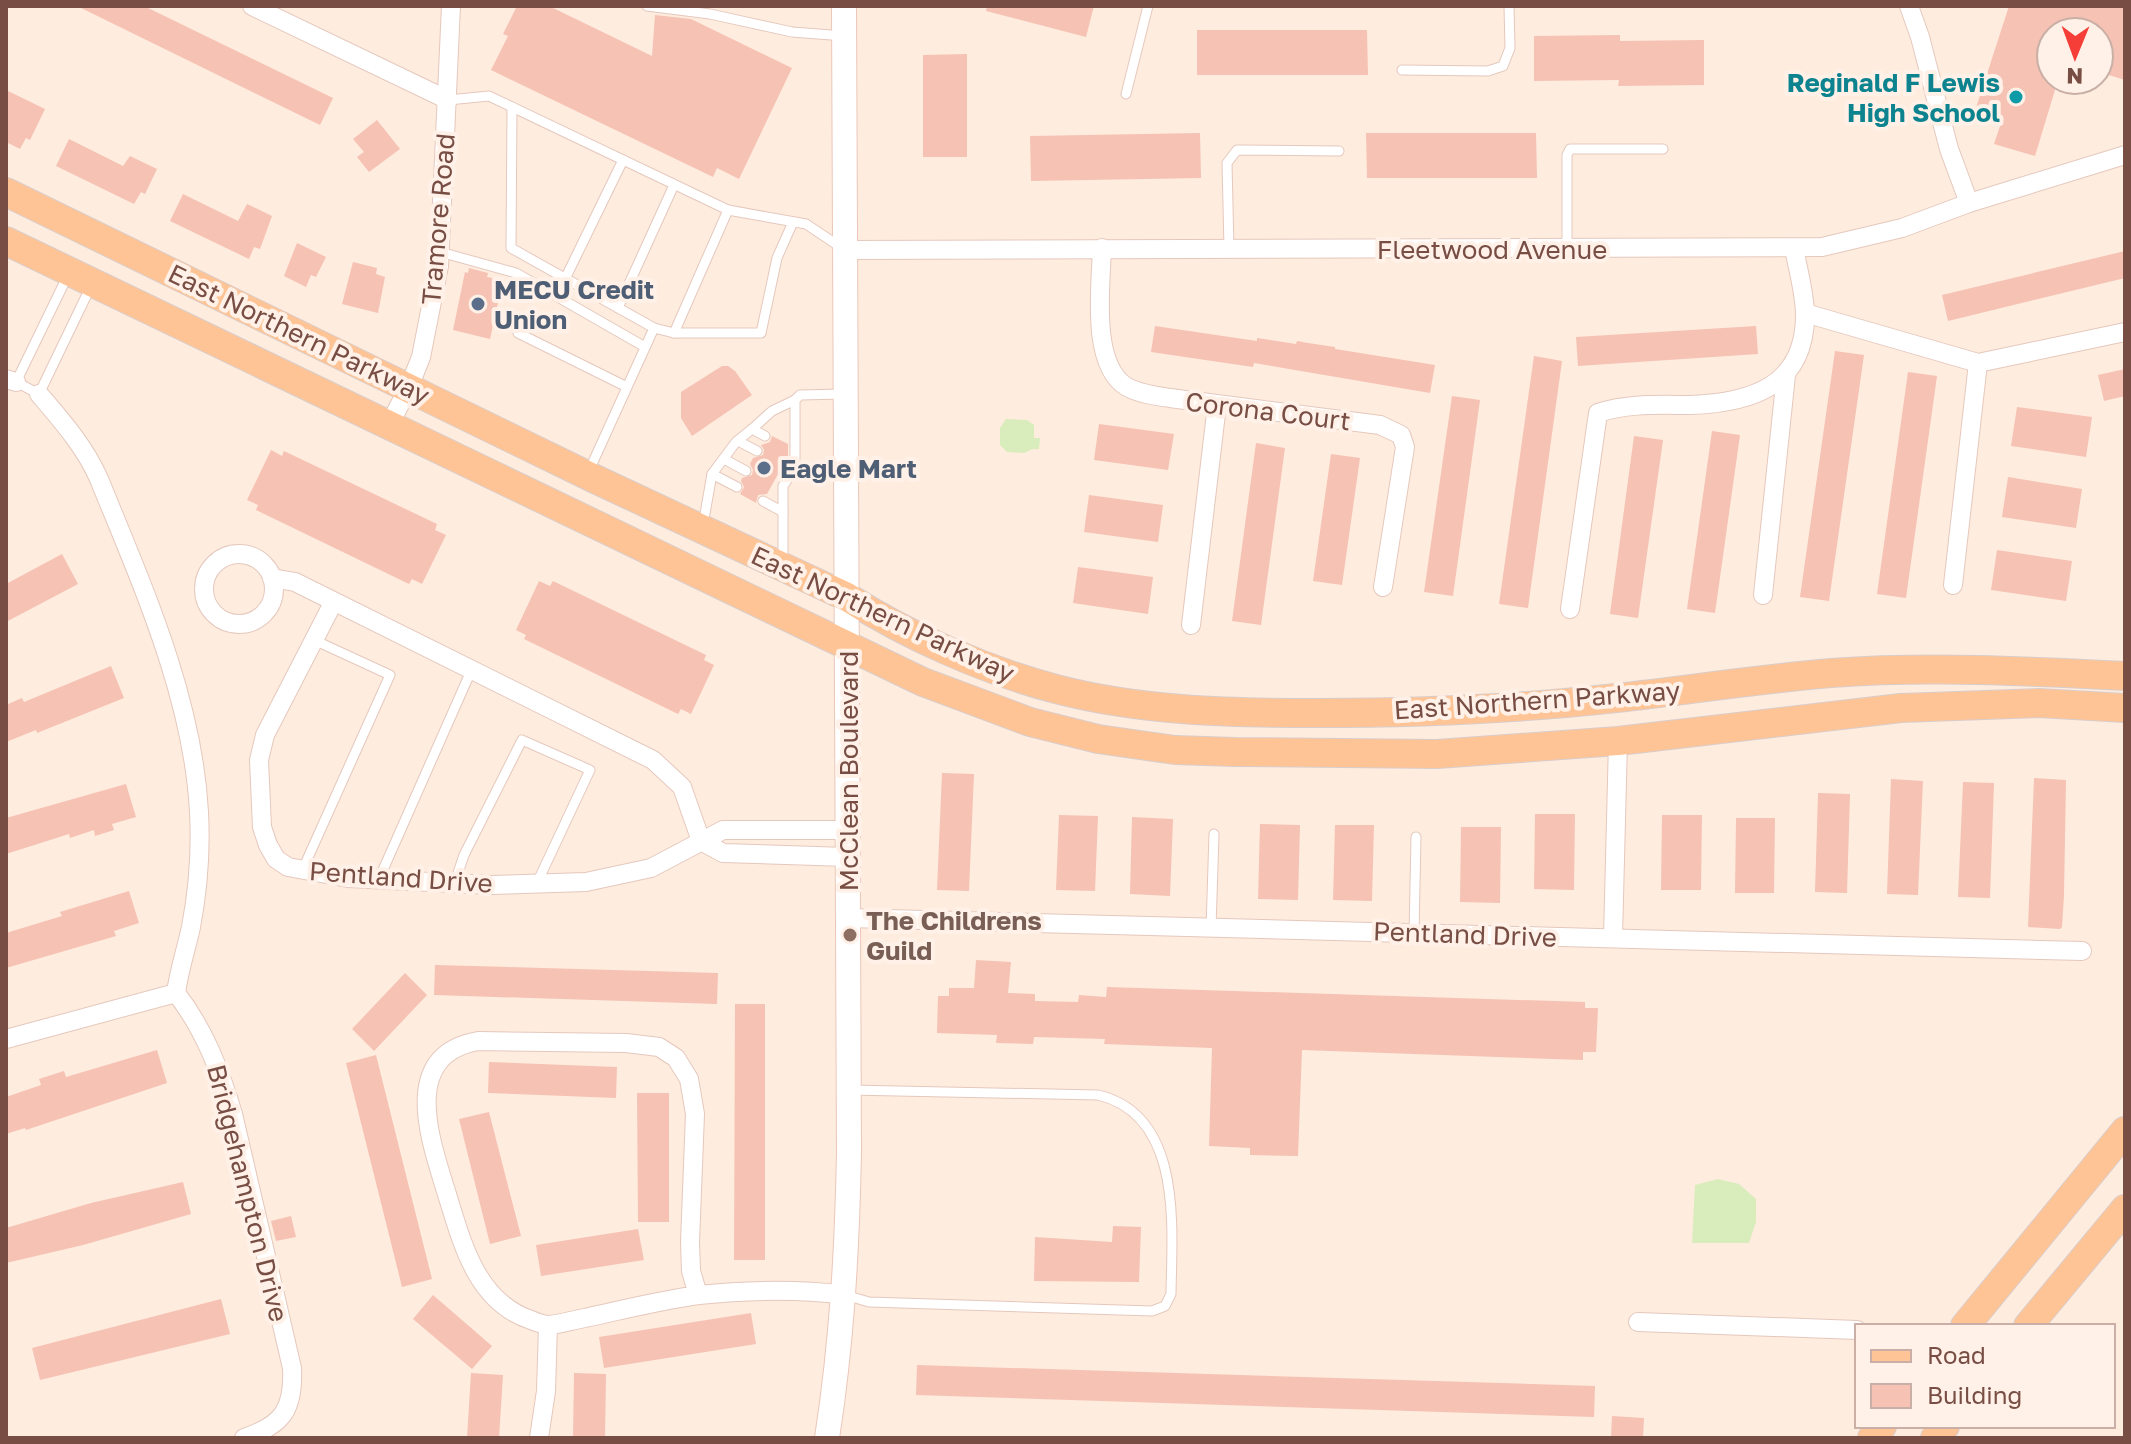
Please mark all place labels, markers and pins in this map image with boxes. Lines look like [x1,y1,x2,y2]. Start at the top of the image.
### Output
place label: Reginald F Lewis High School [1787,67,2000,128]
marker: Reginald F Lewis High School [2007,88,2025,106]
place label: MECU Credit Union [494,274,654,335]
marker: MECU Credit Union [469,295,487,313]
place label: Eagle Mart [780,453,917,484]
marker: Eagle Mart [755,459,773,477]
place label: The Childrens Guild [866,905,1042,966]
marker: The Childrens Guild [841,926,859,944]

